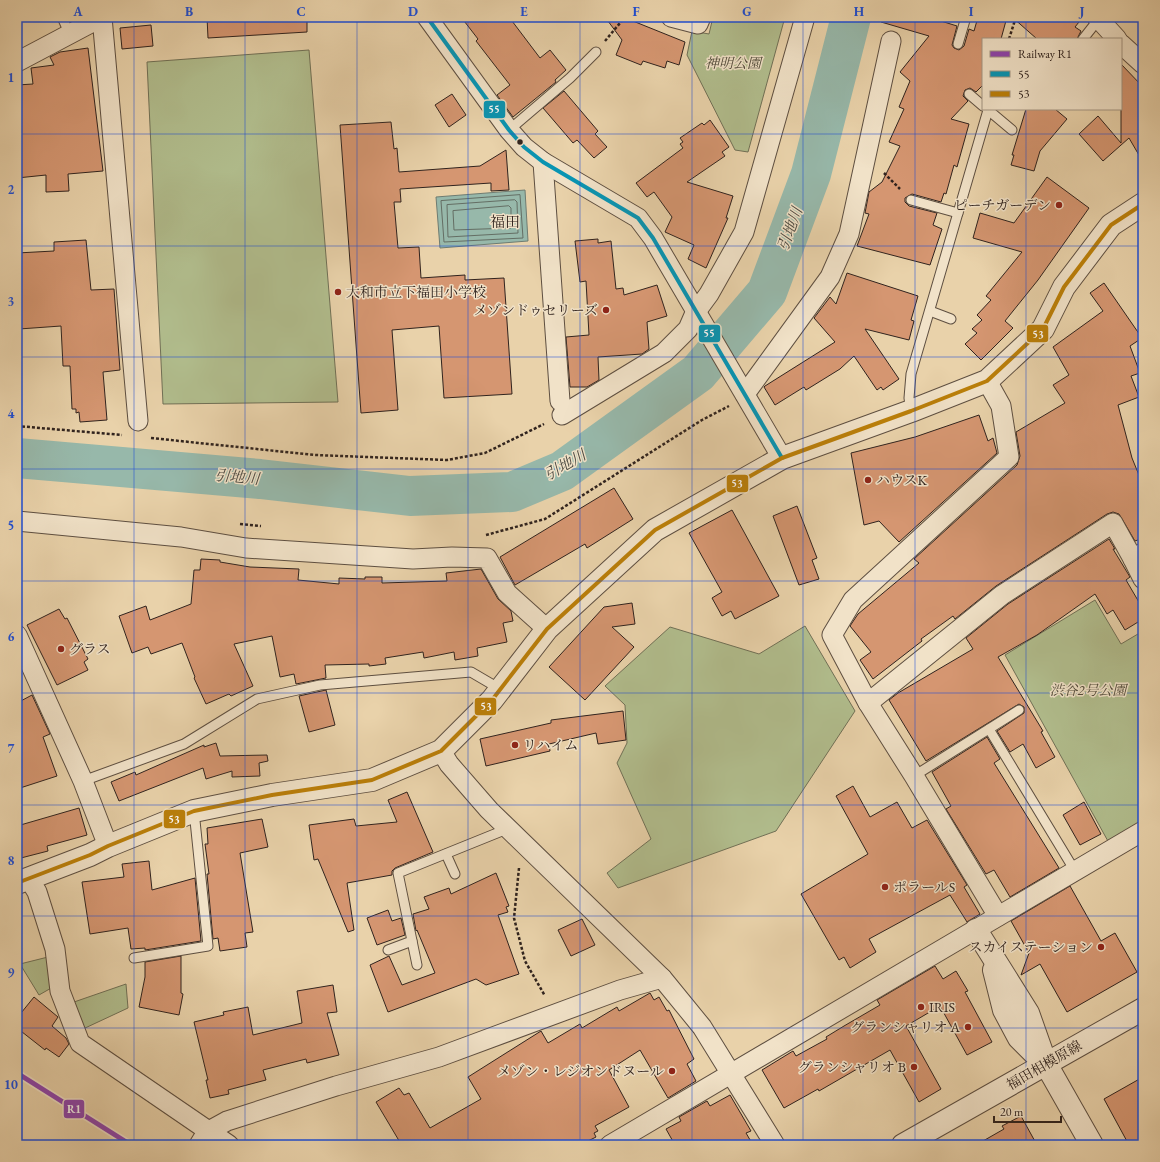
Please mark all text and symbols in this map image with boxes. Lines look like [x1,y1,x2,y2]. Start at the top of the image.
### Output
text: A [72,3,83,20]
text: B [185,3,193,20]
text: C [296,3,306,20]
text: D [408,3,418,20]
text: E [520,3,528,20]
text: F [632,3,640,20]
text: G [742,3,752,20]
text: H [854,3,865,20]
text: I [969,3,974,20]
text: J [1078,3,1085,20]
legend [982,38,1122,110]
text: Railway R1 [1018,46,1072,62]
park label: 神明公園 [705,54,763,72]
text: 55 [1018,66,1030,82]
text: 1 [8,69,15,86]
text: 53 [1018,86,1030,102]
line badge: 55 [483,100,506,119]
text: 55 [488,102,500,116]
unlabelled marker [515,137,525,147]
text: 2 [8,181,15,198]
place label: ピーチガーデン [954,196,1051,214]
marker: ピーチガーデン [1054,200,1064,210]
water label: 引地川 [773,203,807,253]
district label: 福田 [490,212,520,231]
place label: 大和市立下福田小学校 [346,283,486,301]
marker: 大和市立下福田小学校 [333,287,343,297]
text: 3 [8,293,15,310]
place label: メゾンドゥセリーズ [473,301,598,319]
marker: メゾンドゥセリーズ [601,305,611,315]
line badge: 55 [698,324,721,343]
line badge: 53 [1026,324,1049,343]
text: 55 [703,326,715,340]
text: 53 [1032,327,1044,341]
text: 4 [8,405,15,422]
water label: 引地川 [541,444,591,484]
water label: 引地川 [214,465,262,488]
place label: ハウスK [876,471,928,489]
line badge: 53 [726,474,749,493]
marker: ハウスK [863,475,873,485]
text: 53 [731,476,743,490]
text: 5 [8,517,14,534]
text: 6 [8,628,15,645]
place label: グラス [69,640,111,658]
marker: グラス [56,644,66,654]
park label: 渋谷2号公園 [1050,681,1128,699]
line badge: 53 [474,697,497,716]
text: 53 [480,699,492,713]
place label: リハイム [523,736,579,754]
text: 7 [8,740,15,757]
marker: リハイム [510,740,520,750]
line badge: 53 [163,809,186,829]
text: 53 [168,812,180,826]
text: 8 [8,852,15,869]
place label: ポラールS [893,878,955,896]
marker: ポラールS [880,882,890,892]
place label: スカイステーション [968,938,1093,956]
marker: スカイステーション [1096,942,1106,952]
text: 9 [8,964,15,981]
place label: IRIS [929,998,955,1016]
marker: IRIS [916,1002,926,1012]
place label: グランシャリオ A [850,1018,960,1036]
marker: グランシャリオ A [963,1022,973,1032]
street label: 福田相模原線 [1003,1036,1085,1094]
place label: グランシャリオ B [798,1058,906,1076]
place label: メゾン・レジオンドヌール [497,1062,664,1080]
marker: グランシャリオ B [909,1062,919,1072]
marker: メゾン・レジオンドヌール [667,1066,677,1076]
text: 10 [4,1076,18,1093]
scale bar [994,1098,1061,1124]
line badge: R1 [63,1099,85,1119]
text: R1 [67,1102,81,1116]
text: 20 m [1000,1104,1024,1120]

